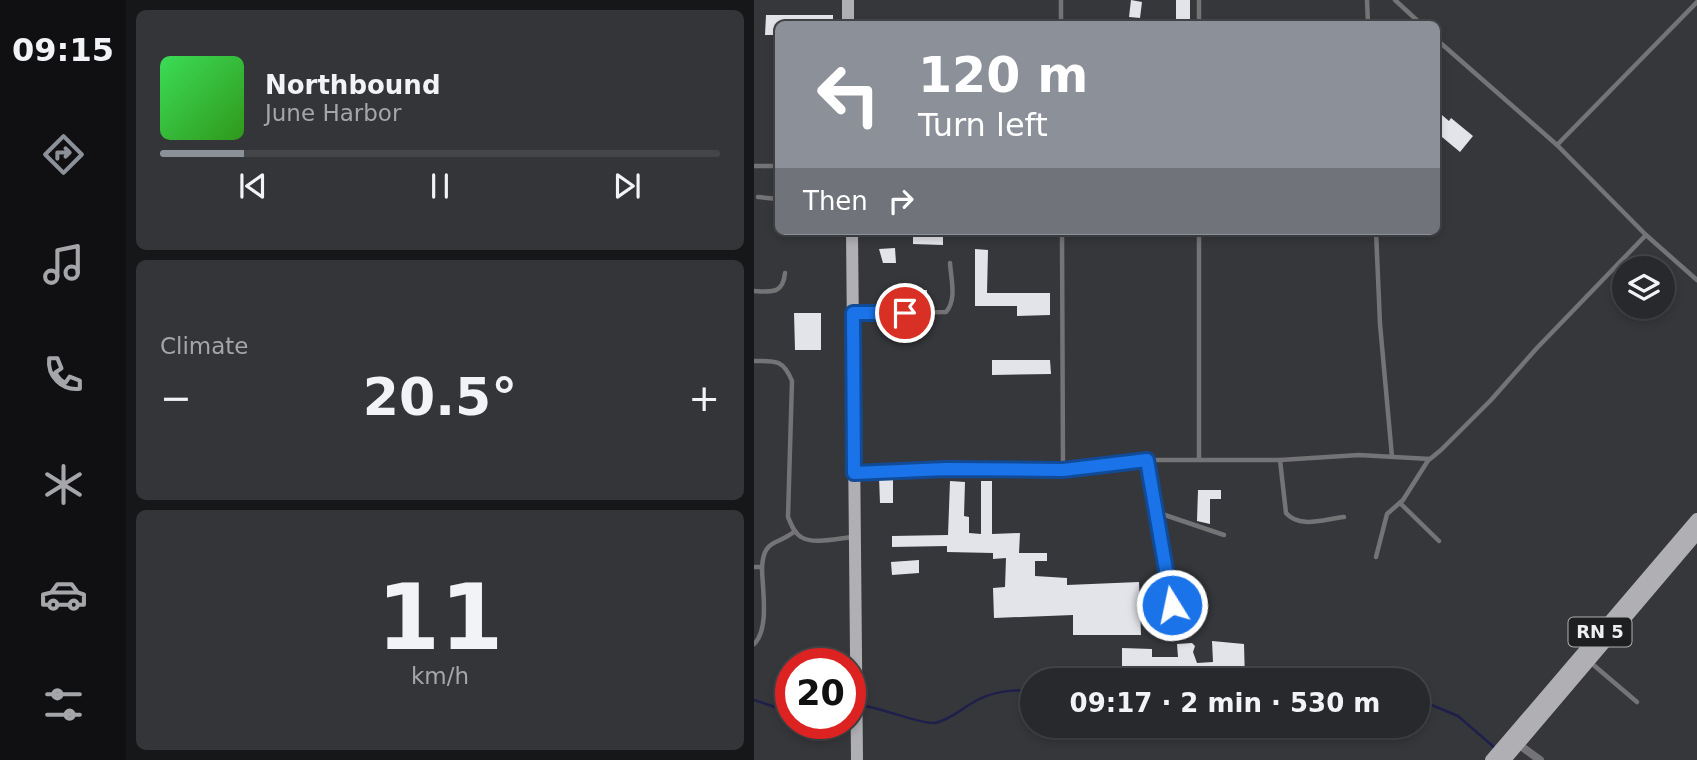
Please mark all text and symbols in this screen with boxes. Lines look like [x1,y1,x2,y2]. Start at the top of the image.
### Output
text: 09:15 [12,31,114,69]
text: 120 m [918,47,1088,104]
icon: left [803,49,894,140]
text: Northbound [265,70,441,100]
text: June Harbor [265,100,401,126]
text: Turn left [918,106,1048,144]
icon: directions [39,130,88,179]
icon: previous [234,167,272,205]
icon: pause [421,167,459,205]
icon: next [608,167,646,205]
icon: right [882,182,920,220]
text: Then [803,186,868,216]
icon: music [39,240,88,289]
map controls [1612,256,1675,319]
button: layers [1612,256,1675,319]
pin [875,283,935,343]
icon: arrive [886,294,924,332]
text: Climate [160,333,249,359]
icon: phone [39,350,88,399]
text: 20.5° [363,367,517,427]
text: − [160,376,192,420]
text: + [688,376,720,420]
icon: climate [39,460,88,509]
text: 11 [377,565,503,670]
position arrow [1135,568,1209,642]
icon: car [39,570,88,619]
road number: RN 5 [1568,618,1632,646]
speed limit sign: 20 [775,648,866,739]
text: km/h [411,663,469,689]
icon: filters [39,680,88,729]
text: 09:17 · 2 min · 530 m [1070,688,1380,718]

